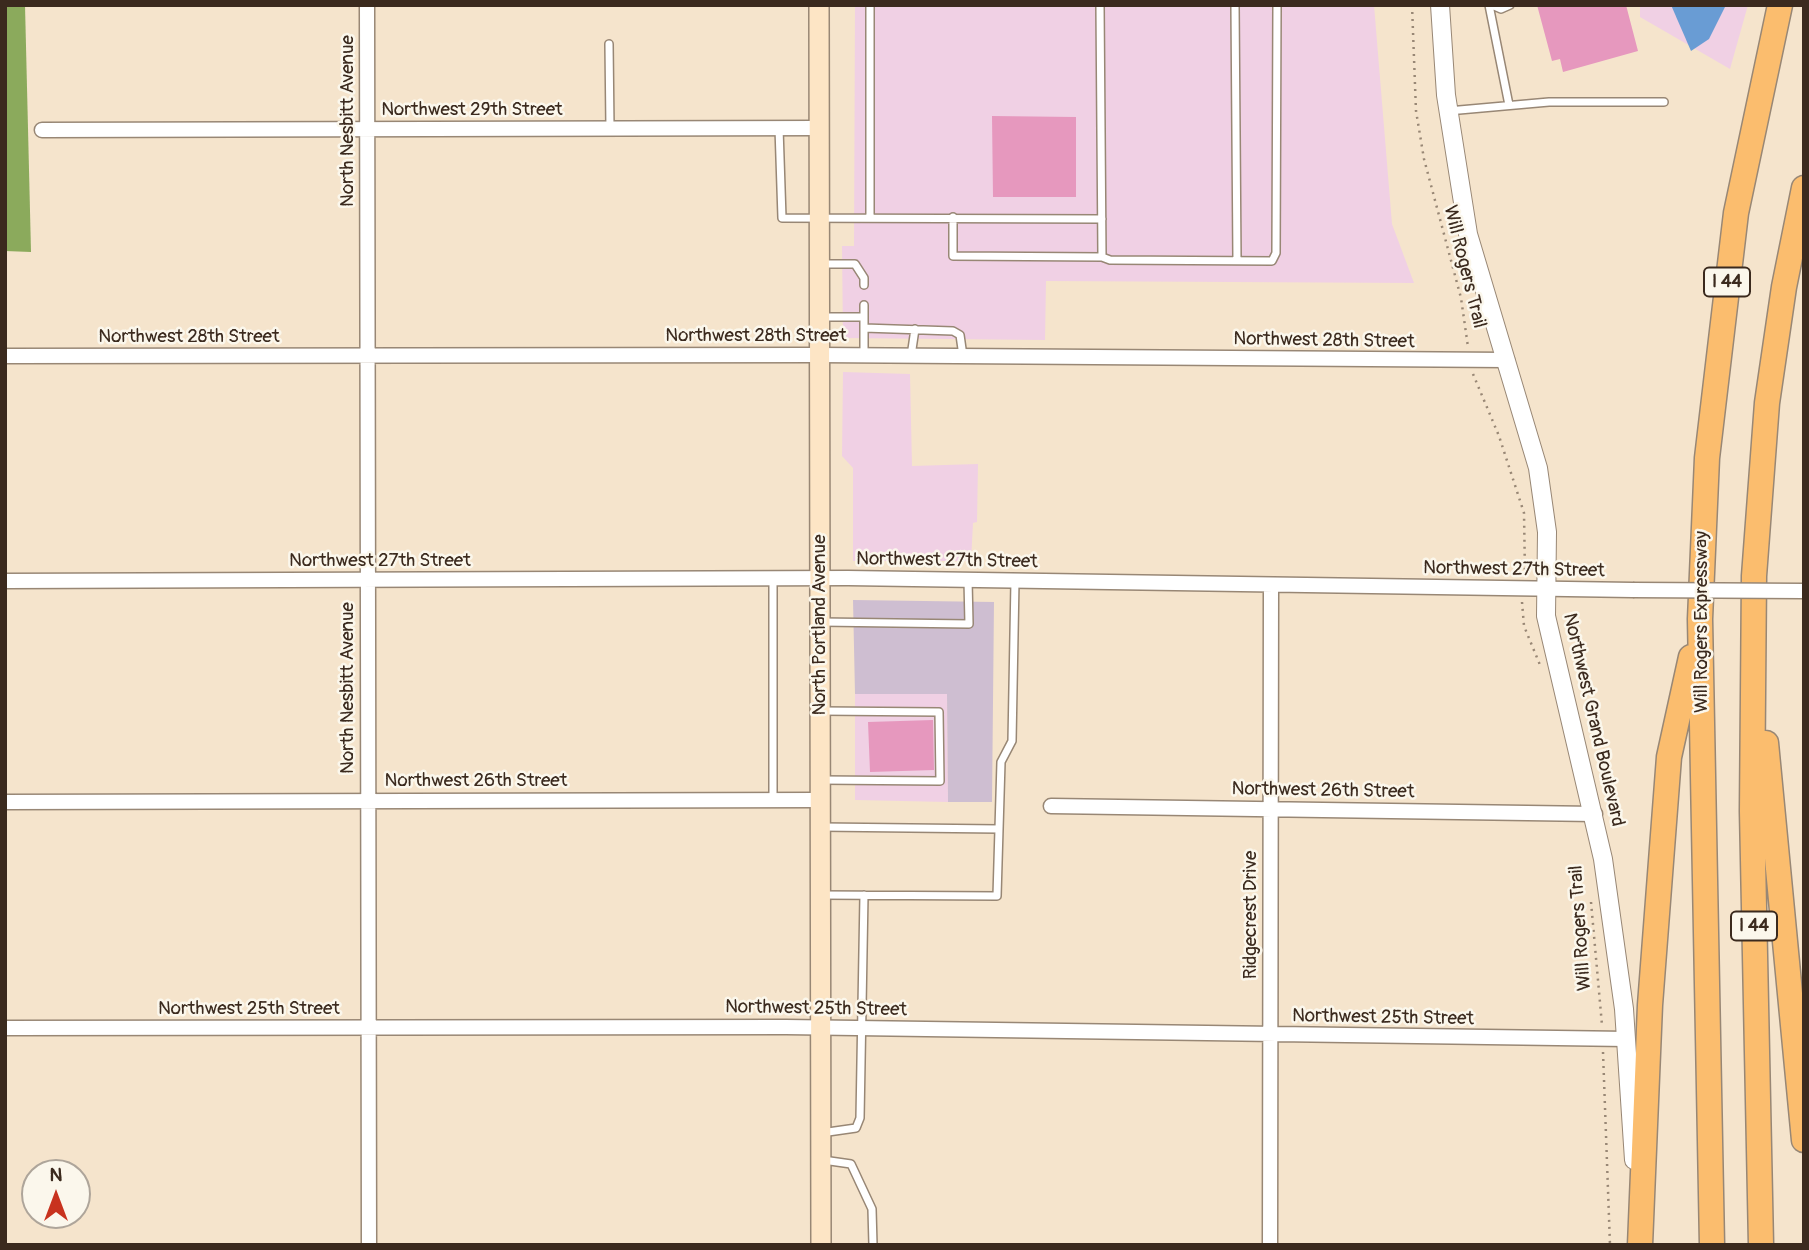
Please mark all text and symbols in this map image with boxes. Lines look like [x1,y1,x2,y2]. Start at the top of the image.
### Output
street label: North Nesbitt Avenue [337,35,359,207]
street label: Northwest 29th Street [381,99,563,121]
street label: Will Rogers Trail [1438,203,1490,331]
road number: I 44 [1704,268,1750,296]
street label: Northwest 28th Street [665,325,847,347]
street label: Northwest 28th Street [98,326,280,348]
street label: Northwest 28th Street [1233,328,1415,354]
street label: Will Rogers Expressway [1691,531,1713,713]
street label: North Portland Avenue [809,534,831,716]
street label: Northwest 27th Street [856,548,1038,574]
street label: Northwest 27th Street [289,550,471,572]
street label: Northwest 27th Street [1423,557,1605,583]
street label: North Nesbitt Avenue [337,602,359,774]
street label: Northwest Grand Boulevard [1557,611,1629,829]
street label: Northwest 26th Street [385,770,567,792]
street label: Northwest 26th Street [1231,778,1415,804]
street label: Ridgecrest Drive [1240,851,1262,979]
street label: Will Rogers Trail [1565,864,1597,992]
road number: I 44 [1731,911,1777,940]
street label: Northwest 25th Street [725,996,907,1022]
street label: Northwest 25th Street [158,998,340,1020]
street label: Northwest 25th Street [1292,1005,1474,1031]
north arrow [21,1159,91,1229]
text: N [50,1163,62,1187]

